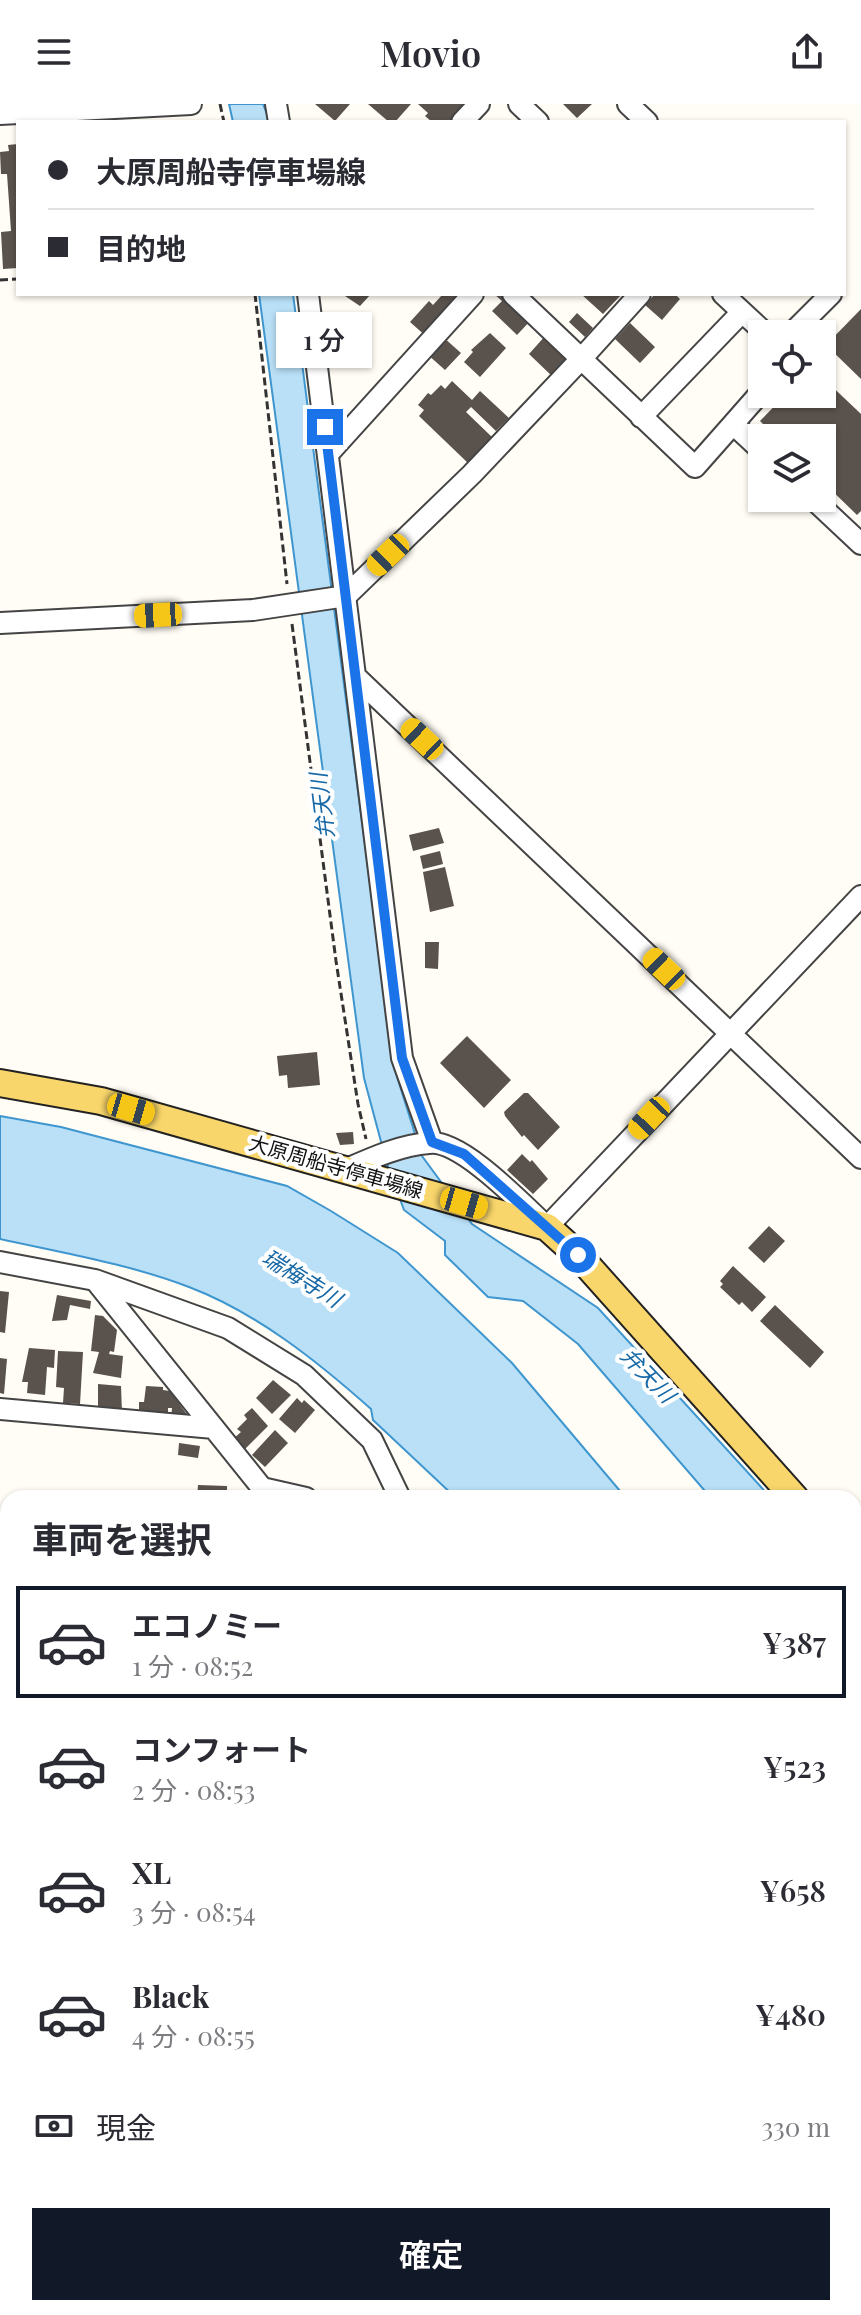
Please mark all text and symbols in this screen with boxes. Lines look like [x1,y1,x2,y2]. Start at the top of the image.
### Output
text: Movio [380,28,481,76]
icon: menu [32,30,76,74]
icon: share [785,30,829,74]
text: 大原周船寺停車場線 [96,151,366,191]
text: 目的地 [96,228,186,268]
callout: 1 分 [277,311,373,367]
map controls [748,320,836,512]
button: locate [748,320,836,408]
text: 1 分 [303,322,345,357]
route end [307,409,343,445]
button: layers [748,424,836,512]
car [362,530,414,580]
car [133,602,183,628]
car [396,714,448,764]
water label: 弁天川 [302,770,340,841]
car [638,944,690,994]
car [105,1091,157,1127]
car [624,1092,674,1144]
street label: 大原周船寺停車場線 [246,1128,427,1203]
car [438,1185,490,1221]
route start [560,1237,596,1273]
water label: 瑞梅寺川 [257,1241,349,1314]
water label: 弁天川 [615,1340,684,1410]
text: 車両を選択 [32,1514,212,1562]
text: エコノミー [132,1605,282,1645]
icon: car [36,1606,108,1678]
text: ¥387 [762,1622,826,1662]
text: 1 分 · 08:52 [132,1648,253,1683]
text: コンフォート [132,1729,311,1769]
icon: car [36,1730,108,1802]
text: ¥523 [763,1746,826,1786]
text: 2 分 · 08:53 [132,1772,255,1807]
text: XL [132,1852,171,1892]
icon: car [36,1854,108,1926]
text: ¥658 [760,1870,826,1910]
text: 3 分 · 08:54 [132,1894,256,1929]
text: Black [132,1976,209,2016]
icon: car [36,1978,108,2050]
text: ¥480 [755,1994,826,2034]
text: 4 分 · 08:55 [132,2018,255,2053]
icon: cash [32,2104,76,2148]
text: 現金 [96,2107,156,2147]
text: 330 m [761,2109,830,2144]
button: 確定 [32,2208,830,2300]

